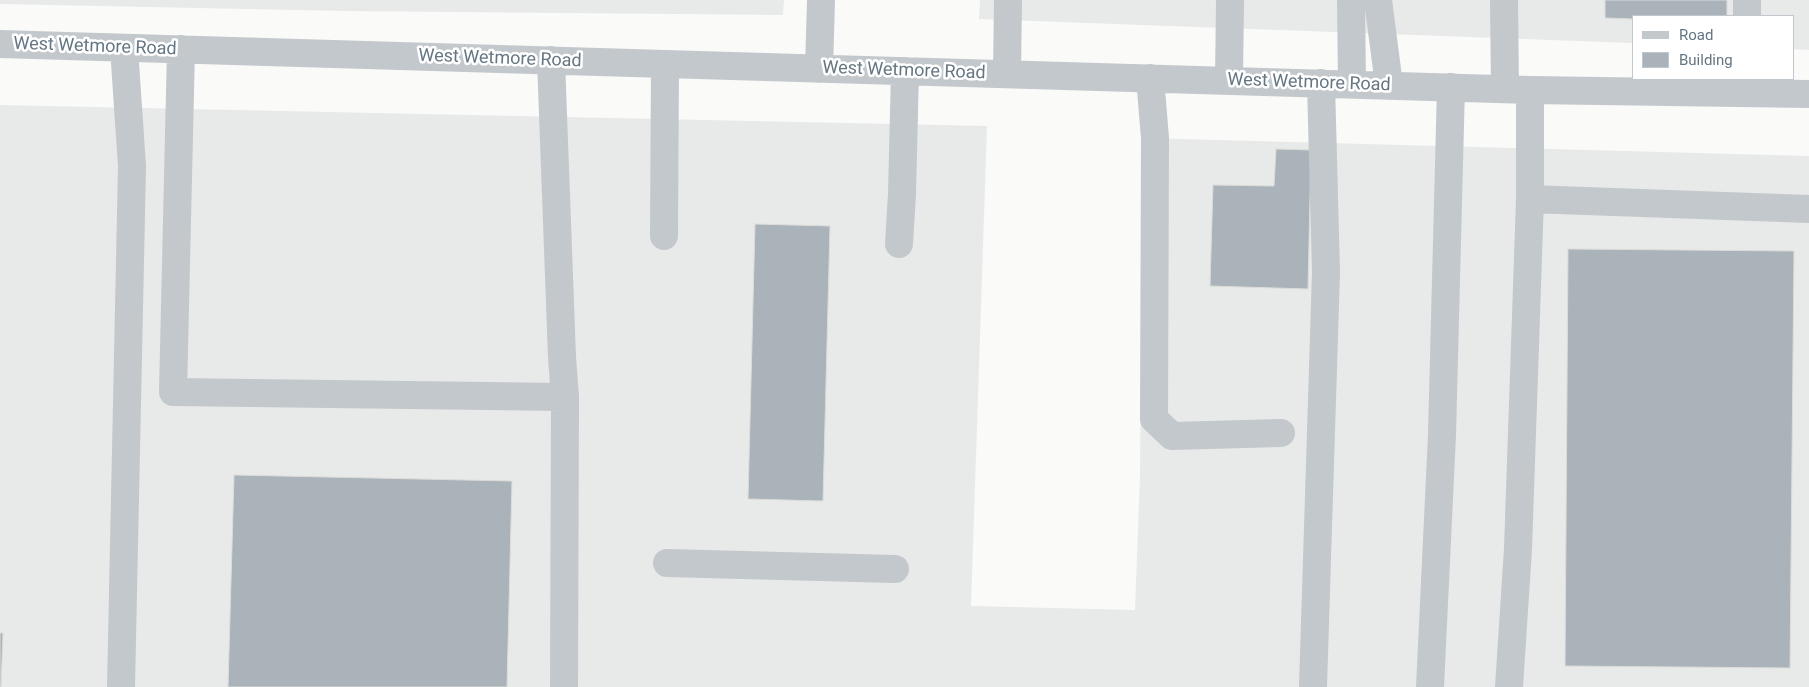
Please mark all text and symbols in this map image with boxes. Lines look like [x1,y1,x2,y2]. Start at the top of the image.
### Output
legend [1632,15,1794,80]
text: Road [1679,26,1713,44]
street label: West Wetmore Road [13,33,177,61]
street label: West Wetmore Road [418,45,582,73]
text: Building [1679,51,1733,69]
street label: West Wetmore Road [822,57,986,85]
street label: West Wetmore Road [1227,69,1391,97]

